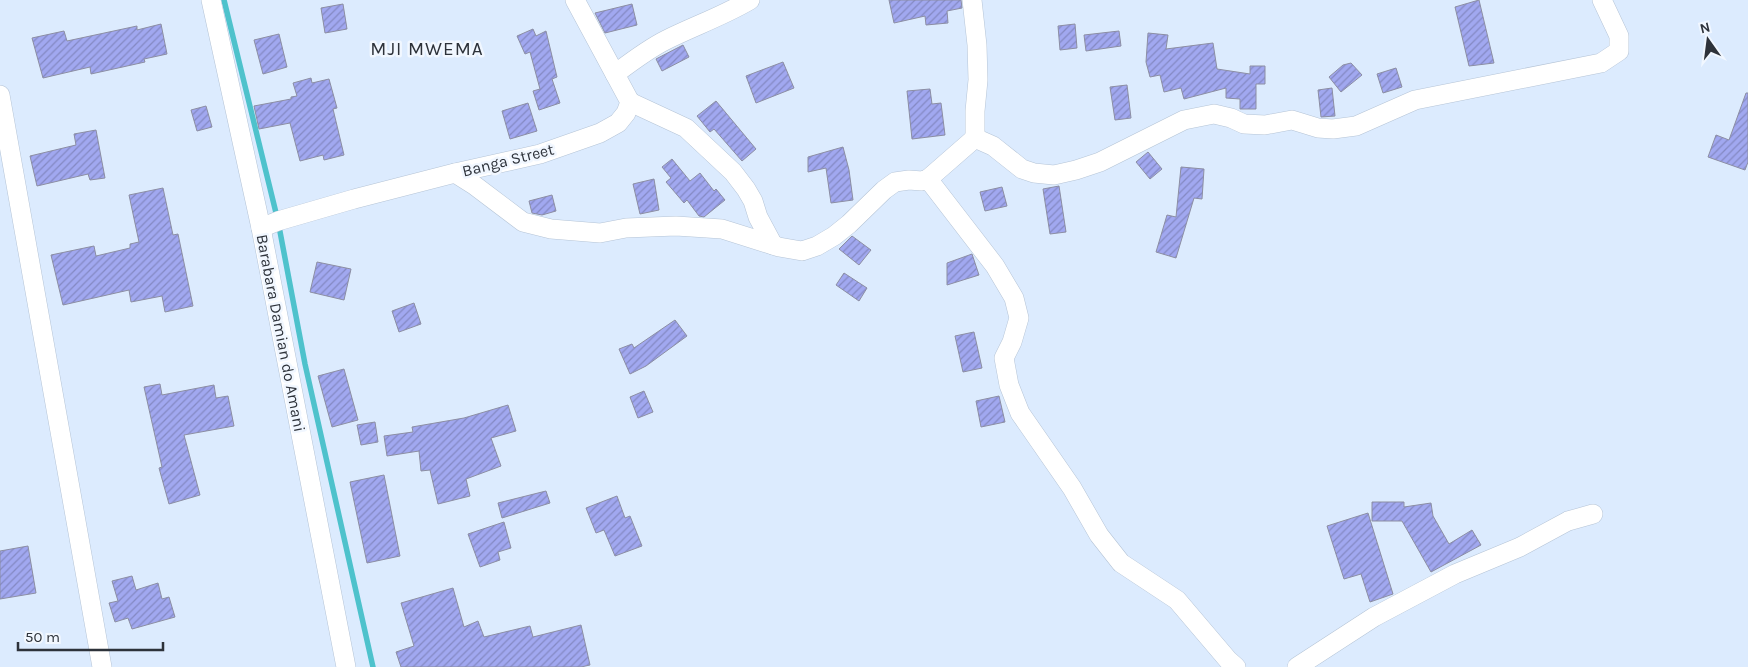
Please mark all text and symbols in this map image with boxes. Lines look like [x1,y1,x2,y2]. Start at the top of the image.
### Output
north arrow [1683,15,1733,65]
text: N [1698,18,1712,37]
district label: MJI MWEMA [370,38,484,60]
street label: Banga Street [460,139,556,181]
street label: Barabara Damian do Amani [253,233,309,433]
scale bar [18,620,162,652]
text: 50 m [25,628,60,646]

